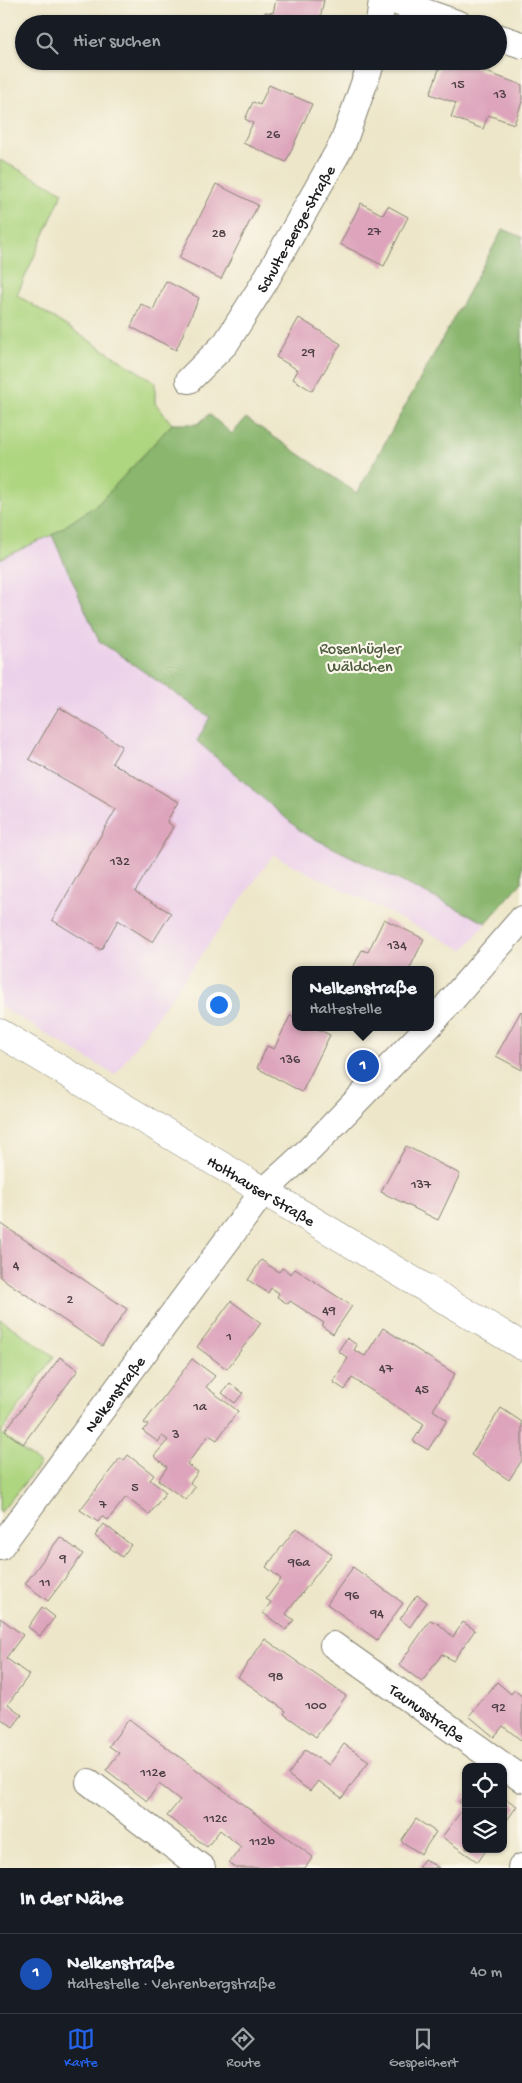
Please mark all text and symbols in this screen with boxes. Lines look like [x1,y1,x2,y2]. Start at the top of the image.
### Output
search box [15,15,507,70]
icon: search [33,29,61,57]
text: Hier suchen [73,31,160,54]
house number: 15 [450,77,465,94]
house number: 13 [493,87,506,104]
house number: 26 [266,127,281,144]
street label: Schulte-Berge-Straße [254,162,342,298]
house number: 27 [367,224,382,241]
house number: 28 [212,226,227,243]
house number: 29 [301,345,315,362]
park label: Rosenhügler Wäldchen [319,641,402,678]
house number: 132 [109,854,130,871]
house number: 134 [386,938,407,955]
popup [292,966,434,1031]
text: Nelkenstraße [309,978,417,1001]
your location [206,992,232,1018]
text: Haltestelle [309,1001,382,1020]
pin: 1 [347,1047,379,1085]
house number: 136 [279,1052,301,1069]
street label: Holthauser Straße [202,1153,318,1233]
house number: 137 [410,1177,432,1194]
house number: 4 [13,1258,20,1275]
house number: 2 [67,1292,74,1309]
house number: 49 [322,1303,336,1320]
house number: 1 [225,1329,232,1346]
street label: Nelkenstraße [82,1353,151,1438]
house number: 47 [379,1361,394,1378]
house number: 45 [415,1382,429,1399]
house number: 1a [192,1399,208,1416]
house number: 3 [171,1427,180,1444]
house number: 5 [131,1480,139,1497]
house number: 7 [98,1497,107,1514]
house number: 9 [58,1551,67,1568]
house number: 96a [287,1555,311,1572]
house number: 11 [38,1575,51,1592]
house number: 96 [344,1588,360,1605]
house number: 94 [369,1606,384,1623]
house number: 98 [268,1669,284,1686]
street label: Taunusstraße [383,1681,468,1749]
house number: 100 [304,1698,327,1715]
house number: 92 [491,1700,506,1717]
map controls [462,1763,507,1853]
button: locate [462,1763,507,1808]
house number: 112e [139,1765,166,1782]
button: layers [462,1808,507,1853]
house number: 112c [203,1811,228,1828]
house number: 112b [248,1834,275,1851]
text: In der Nähe [20,1888,123,1913]
text: Nelkenstraße [67,1953,174,1976]
text: 1 [33,1964,39,1983]
text: 40 m [470,1964,502,1983]
text: Haltestelle · Vehrenbergstraße [67,1976,276,1995]
tab: Karte [64,2025,98,2072]
tab: Route [226,2025,260,2072]
tab: Gespeichert [389,2025,458,2072]

